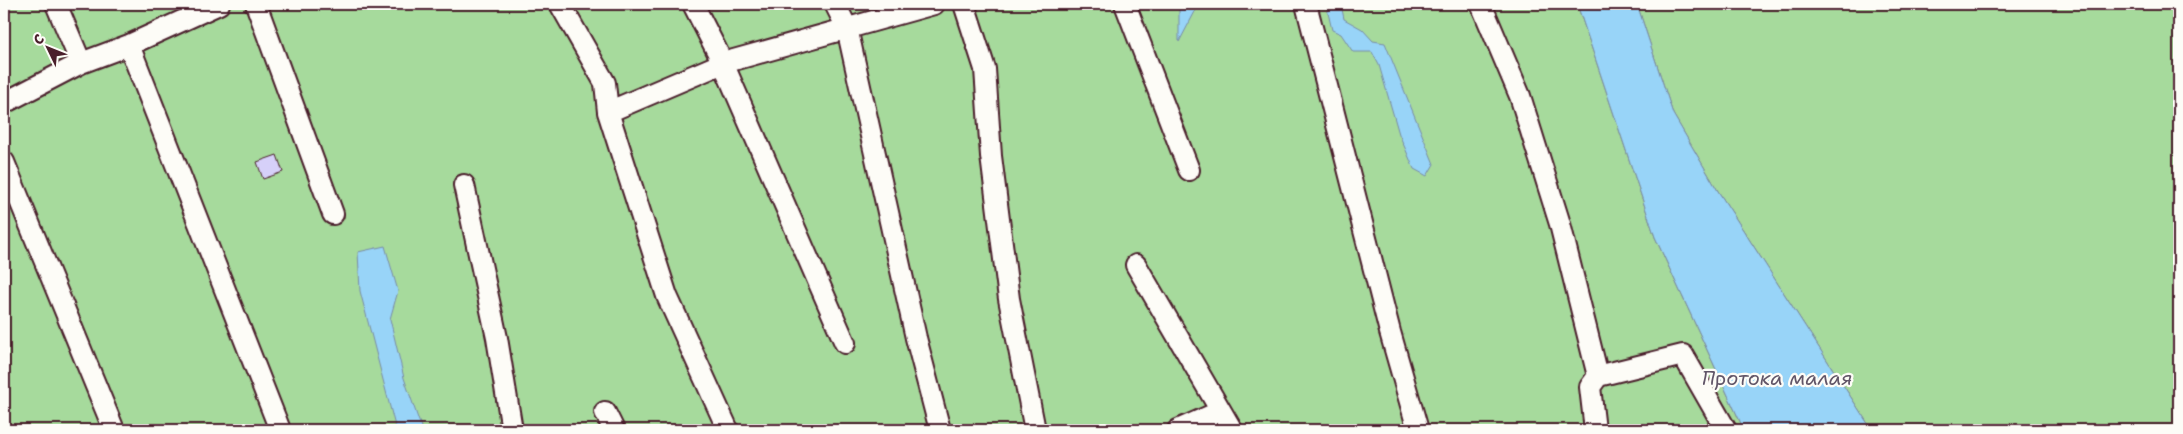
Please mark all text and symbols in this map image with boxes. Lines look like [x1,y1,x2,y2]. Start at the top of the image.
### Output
north arrow [22,22,72,72]
text: С [29,30,48,48]
water label: Протока малая [1702,365,1852,391]

